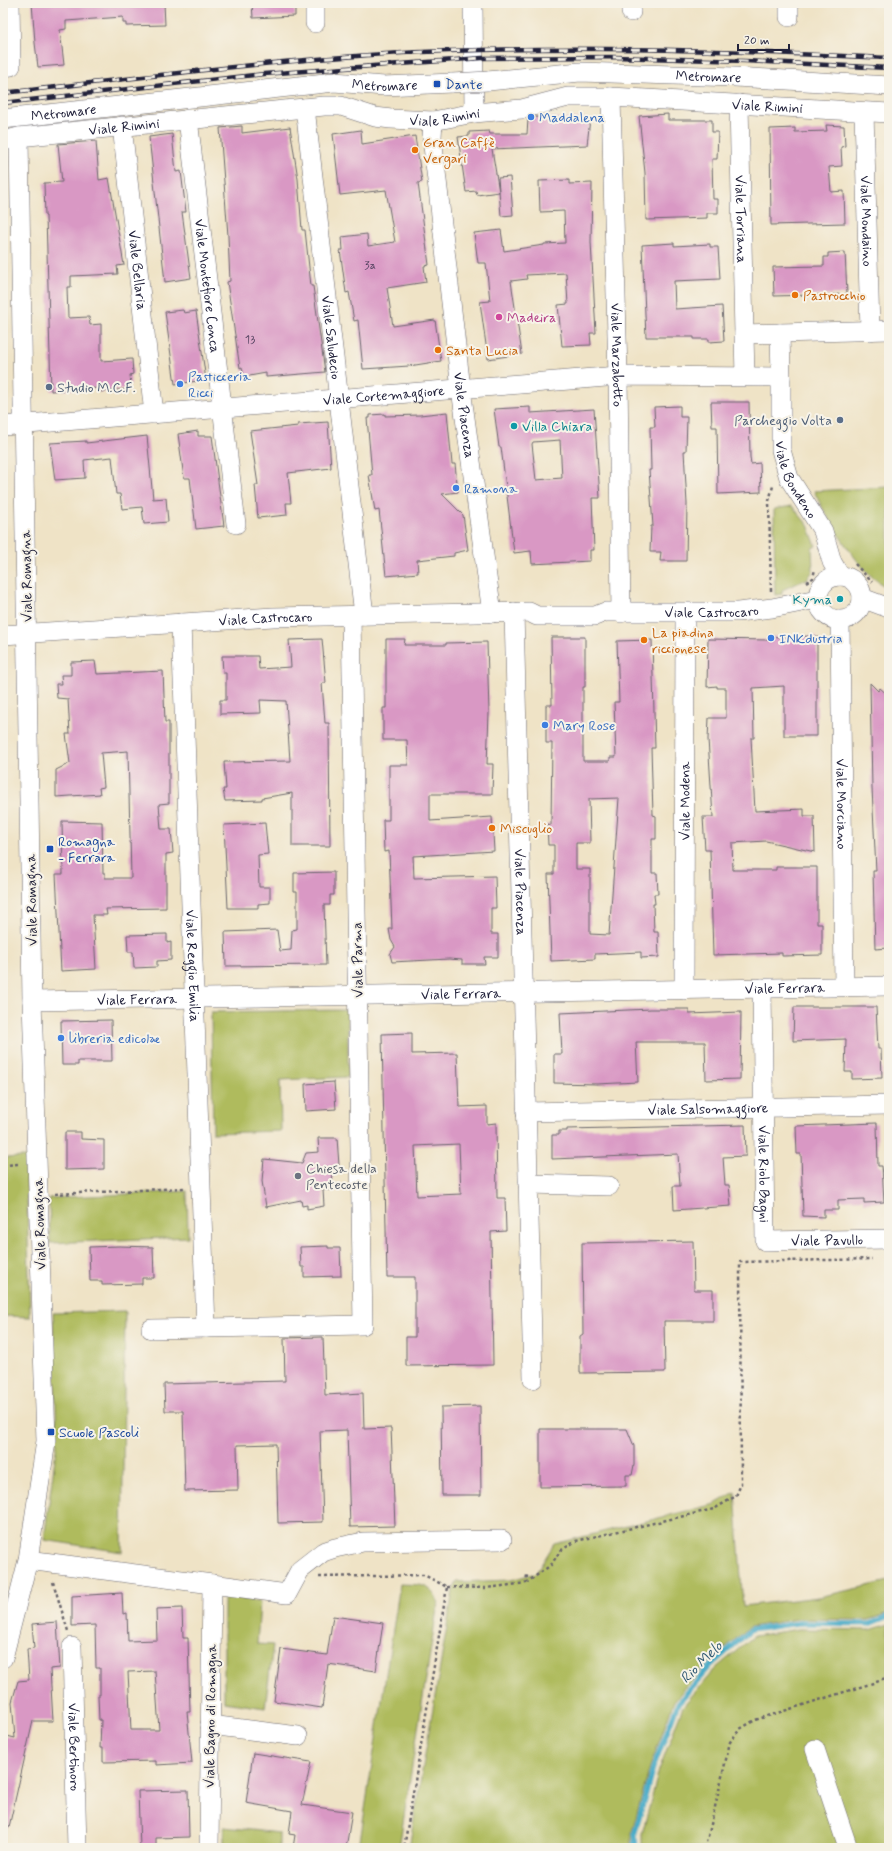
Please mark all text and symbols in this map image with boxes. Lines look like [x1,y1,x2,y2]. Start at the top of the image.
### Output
scale bar [738,26,789,52]
text: 20 m [744,33,770,49]
street label: Metromare [675,67,742,87]
street label: Metromare [351,75,418,96]
place label: Dante [445,76,483,94]
marker: Dante [432,79,442,89]
street label: Viale Rimini [731,96,803,118]
street label: Metromare [30,101,97,126]
street label: Viale Rimini [409,105,481,131]
place label: Maddalena [539,109,605,127]
marker: Maddalena [526,112,536,122]
street label: Viale Rimini [88,115,160,140]
place label: Gran Caffè Vergari [423,134,495,169]
marker: Gran Caffè Vergari [410,145,420,155]
street label: Viale Torriana [731,175,750,263]
street label: Viale Mondaino [856,175,876,267]
street label: Viale Montefiore Conca [190,218,224,354]
street label: Viale Bellaria [124,229,150,311]
house number: 3a [364,258,376,274]
place label: Pastrocchio [803,287,866,305]
marker: Pastrocchio [790,290,800,300]
street label: Viale Saludecio [317,295,345,381]
street label: Viale Marzabotto [606,303,626,407]
place label: Madeira [507,309,556,327]
marker: Madeira [494,312,504,322]
house number: 13 [245,332,255,348]
place label: Santa Lucia [446,342,519,360]
marker: Santa Lucia [433,345,443,355]
place label: Pasticceria Ricci [188,368,251,402]
street label: Viale Piacenza [449,371,478,459]
place label: Studio M.C.F. [57,379,136,397]
marker: Pasticceria Ricci [175,379,185,389]
marker: Studio M.C.F. [44,382,54,392]
street label: Viale Cortemaggiore [322,382,446,410]
place label: Parcheggio Volta [734,412,832,432]
marker: Parcheggio Volta [835,415,845,425]
place label: Villa Chiara [522,418,592,436]
marker: Villa Chiara [509,421,519,431]
street label: Viale Bondeno [771,441,821,522]
place label: Ramona [464,480,518,498]
marker: Ramona [451,483,461,493]
street label: Viale Romagna [17,529,39,622]
place label: Kyma [793,591,832,609]
marker: Kyma [835,594,845,604]
street label: Viale Castrocaro [665,602,760,622]
street label: Viale Castrocaro [218,608,313,631]
place label: La piadina riccionese [652,624,714,658]
place label: INKdustria [779,630,843,648]
marker: INKdustria [766,633,776,643]
marker: La piadina riccionese [639,635,649,645]
place label: Mary Rose [553,717,615,735]
marker: Mary Rose [540,720,550,730]
street label: Viale Morciano [832,758,851,850]
street label: Viale Modena [676,761,695,841]
place label: Miscuglio [500,820,552,838]
marker: Miscuglio [487,823,497,833]
place label: Romagna - Ferrara [58,833,116,867]
marker: Romagna - Ferrara [45,844,55,854]
street label: Viale Piacenza [510,848,530,935]
street label: Viale Romagna [22,853,44,946]
street label: Viale Reggio Emilia [181,909,203,1022]
street label: Viale Parma [348,922,368,998]
street label: Viale Ferrara [745,979,826,999]
street label: Viale Ferrara [421,985,502,1004]
street label: Viale Ferrara [97,990,178,1010]
place label: libreria edicolæ [69,1030,160,1048]
marker: libreria edicolæ [56,1033,66,1043]
street label: Viale Salsomaggiore [647,1099,769,1120]
street label: Viale Riolo Bagni [754,1125,773,1223]
place label: Chiesa della Pentecoste [306,1160,377,1194]
marker: Chiesa della Pentecoste [293,1171,303,1181]
street label: Viale Romagna [29,1177,53,1270]
street label: Viale Pavullo [791,1231,863,1251]
place label: Scuole Pascoli [59,1424,139,1442]
marker: Scuole Pascoli [46,1427,56,1437]
water label: Rio Melo [676,1637,728,1688]
street label: Viale Bagno di Romagna [201,1643,222,1788]
street label: Viale Bertinoro [63,1703,84,1791]

